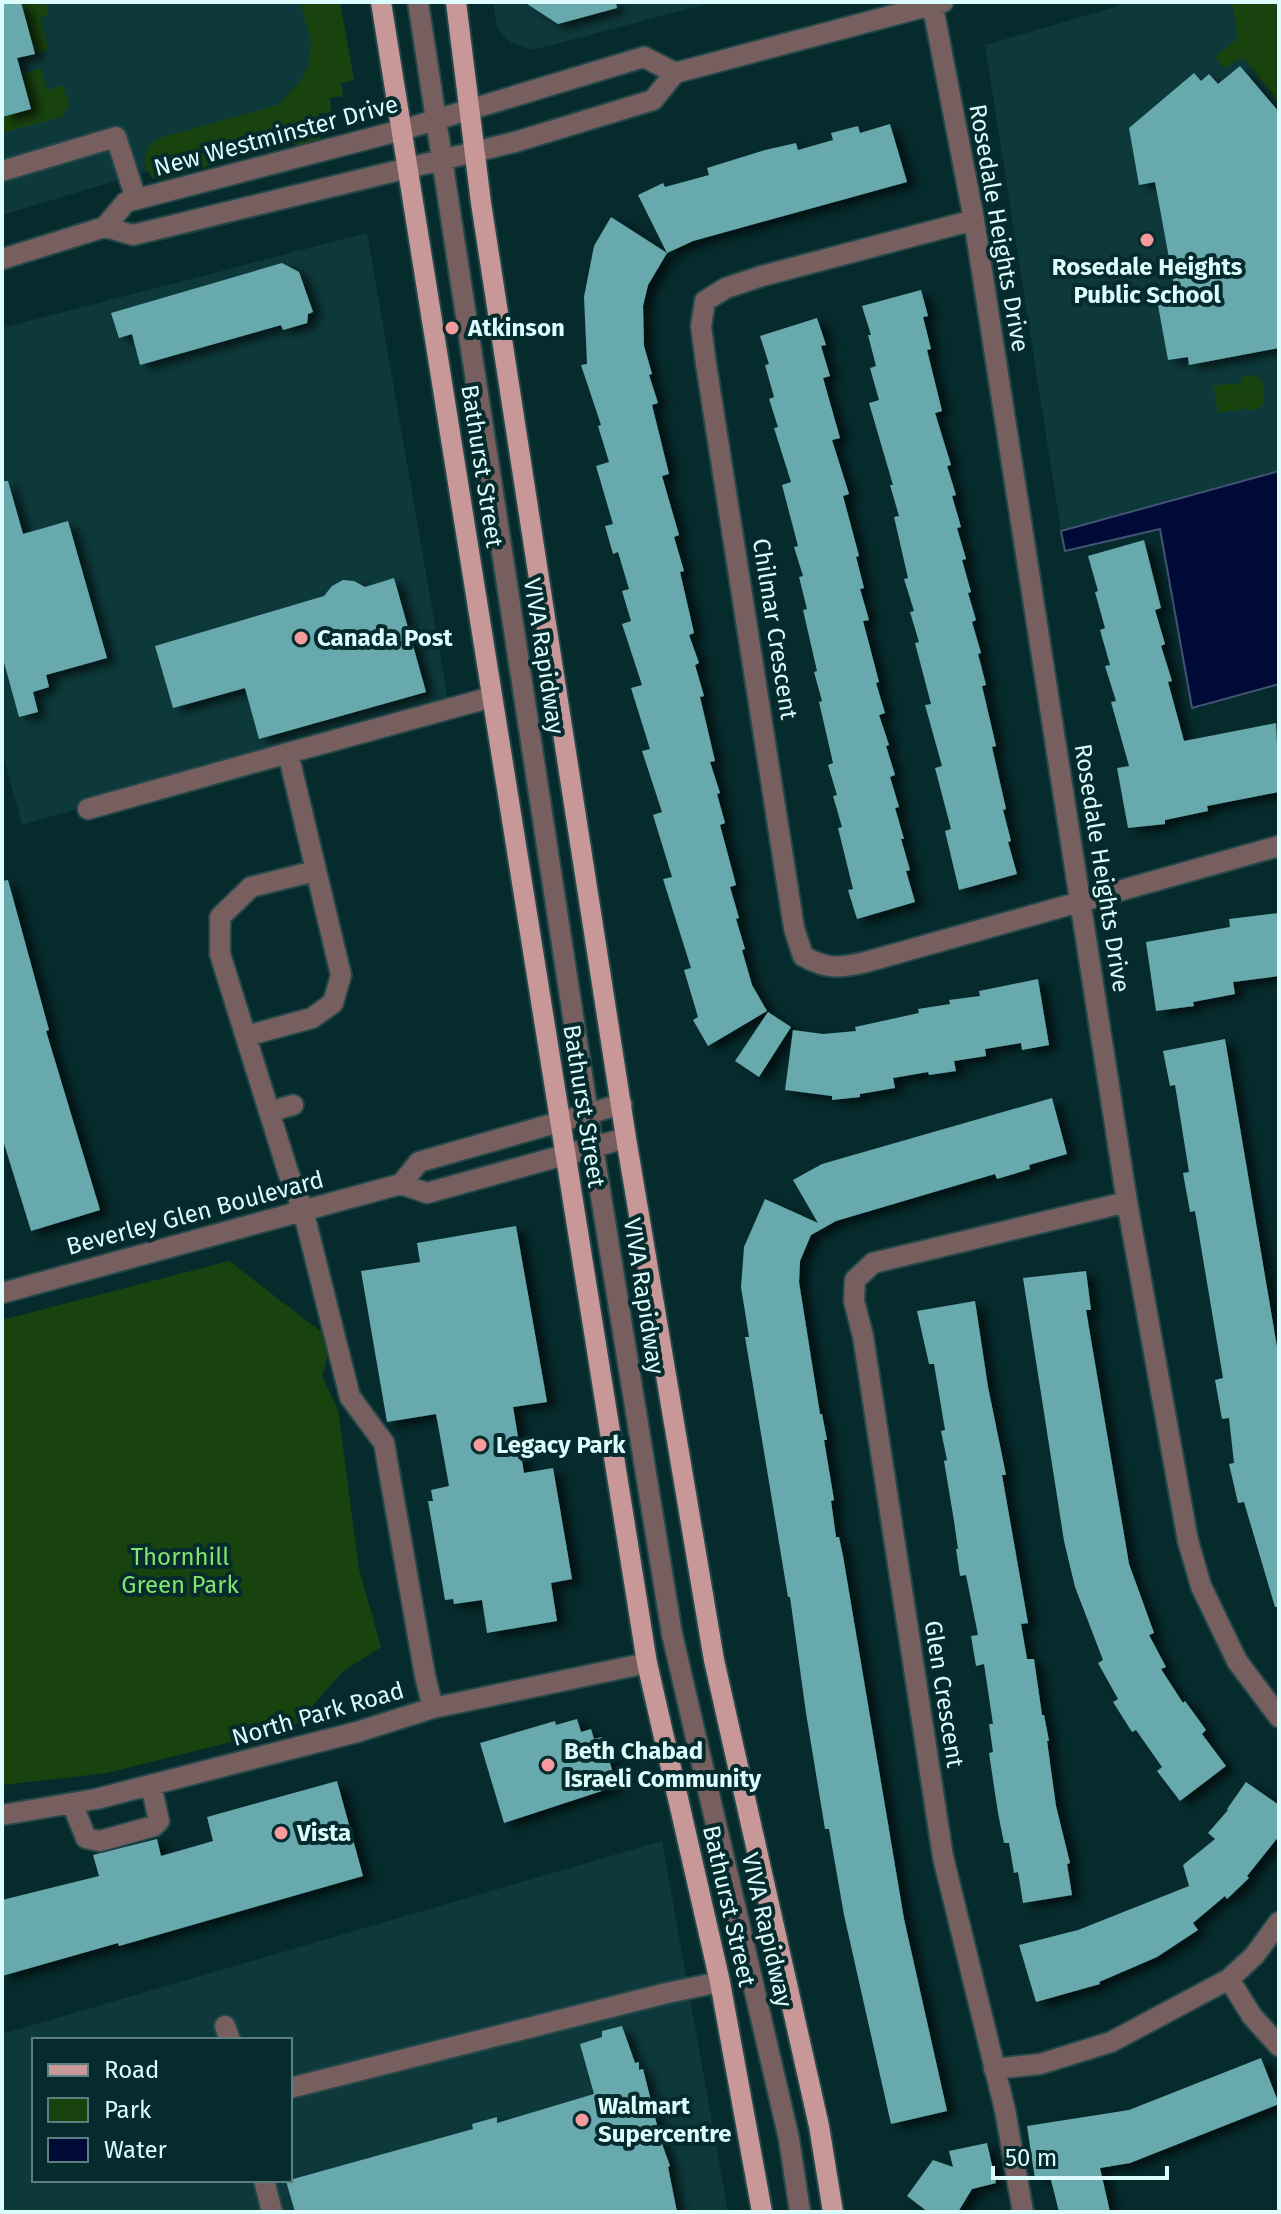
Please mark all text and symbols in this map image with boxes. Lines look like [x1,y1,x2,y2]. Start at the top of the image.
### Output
street label: New Westminster Drive [151,90,401,182]
street label: Rosedale Heights Drive [963,102,1035,354]
marker: Rosedale Heights Public School [1138,231,1156,249]
place label: Rosedale Heights Public School [1052,253,1243,309]
place label: Atkinson [467,314,565,342]
marker: Atkinson [443,319,461,337]
street label: Bathurst Street [455,383,509,550]
street label: Chilmar Crescent [747,536,803,722]
street label: VIVA Rapidway [518,576,570,736]
place label: Canada Post [317,624,453,652]
marker: Canada Post [292,629,310,647]
street label: Rosedale Heights Drive [1069,742,1135,994]
street label: Bathurst Street [557,1023,611,1190]
street label: Beverley Glen Boulevard [63,1165,327,1261]
street label: VIVA Rapidway [618,1216,670,1376]
place label: Legacy Park [496,1431,626,1459]
marker: Legacy Park [471,1436,489,1454]
park label: Thornhill Green Park [121,1543,239,1599]
street label: Glen Crescent [919,1619,969,1770]
street label: North Park Road [229,1676,407,1752]
place label: Beth Chabad Israeli Community [564,1737,762,1793]
marker: Beth Chabad Israeli Community [539,1756,557,1774]
place label: Vista [296,1819,351,1847]
street label: Bathurst Street [697,1823,761,1990]
marker: Vista [272,1824,290,1842]
street label: VIVA Rapidway [736,1850,798,2010]
legend [32,2038,292,2182]
text: Road [104,2056,159,2084]
place label: Walmart Supercentre [598,2092,731,2148]
text: Park [104,2096,152,2124]
marker: Walmart Supercentre [573,2111,591,2129]
scale bar [993,2130,1167,2180]
text: Water [104,2136,168,2164]
text: 50 m [1005,2144,1057,2172]

